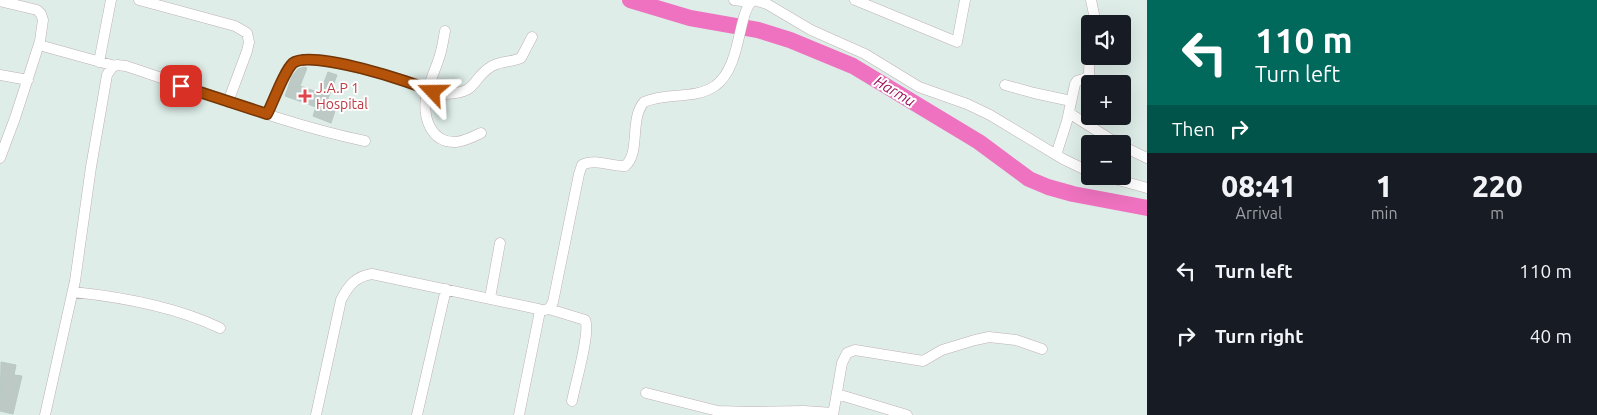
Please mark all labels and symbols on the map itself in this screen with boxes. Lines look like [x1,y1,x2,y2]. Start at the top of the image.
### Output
pin [160,65,202,107]
position arrow [406,65,458,117]
water label: Harmu [872,72,918,110]
place label: J.A.P 1 Hospital [316,80,368,112]
marker: J.A.P 1 Hospital [298,89,312,103]

